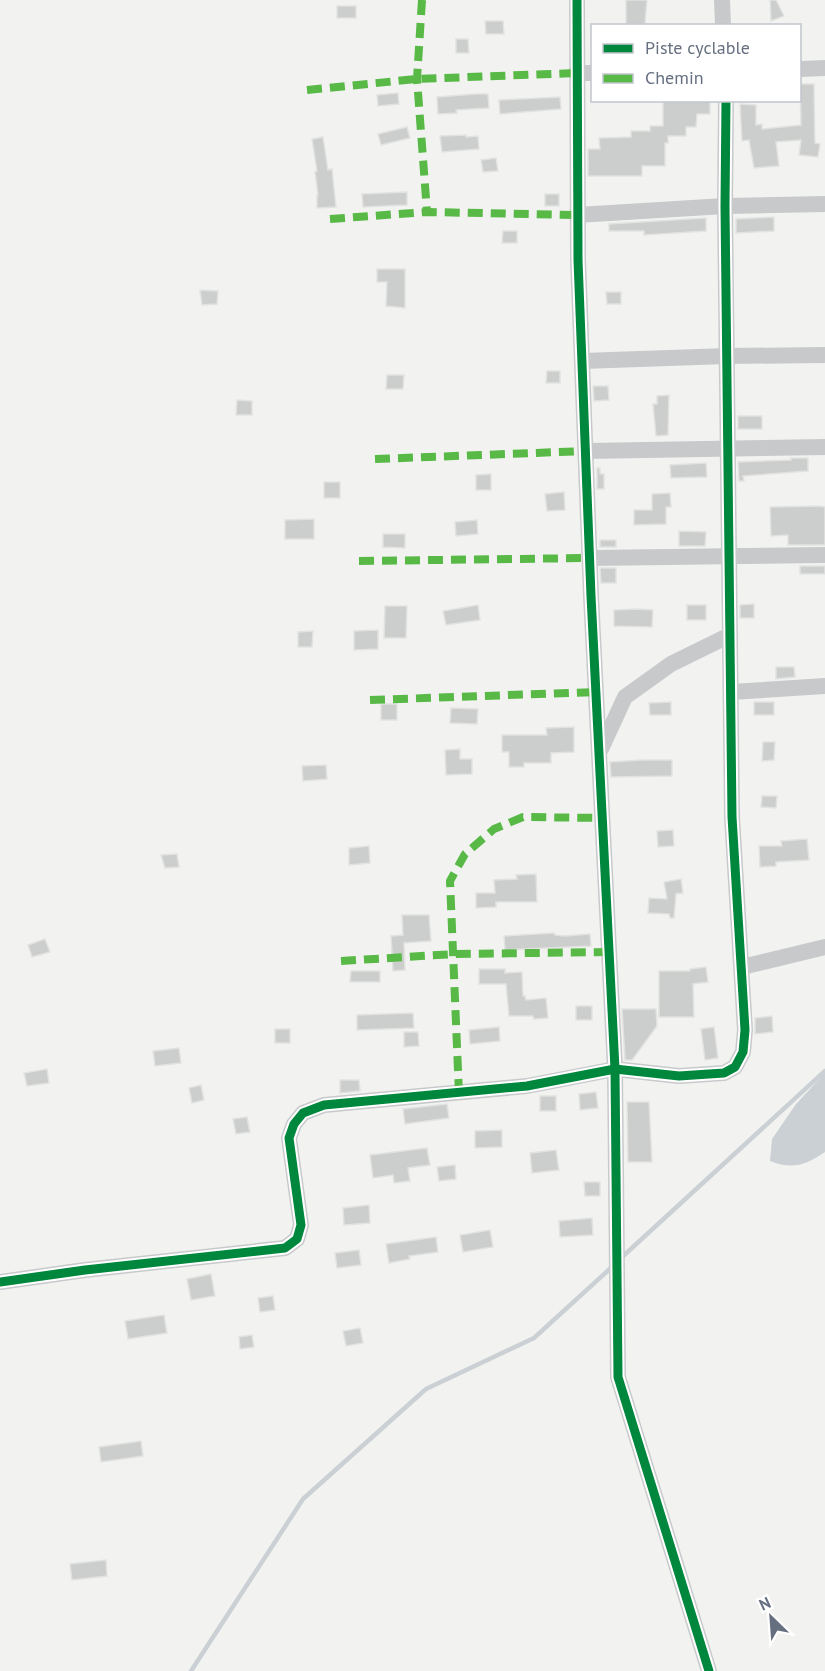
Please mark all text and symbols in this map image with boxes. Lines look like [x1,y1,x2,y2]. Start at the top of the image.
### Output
legend [591,24,801,102]
text: Piste cyclable [645,36,750,59]
text: Chemin [645,66,704,89]
north arrow [741,1587,801,1647]
text: N [756,1592,774,1615]

